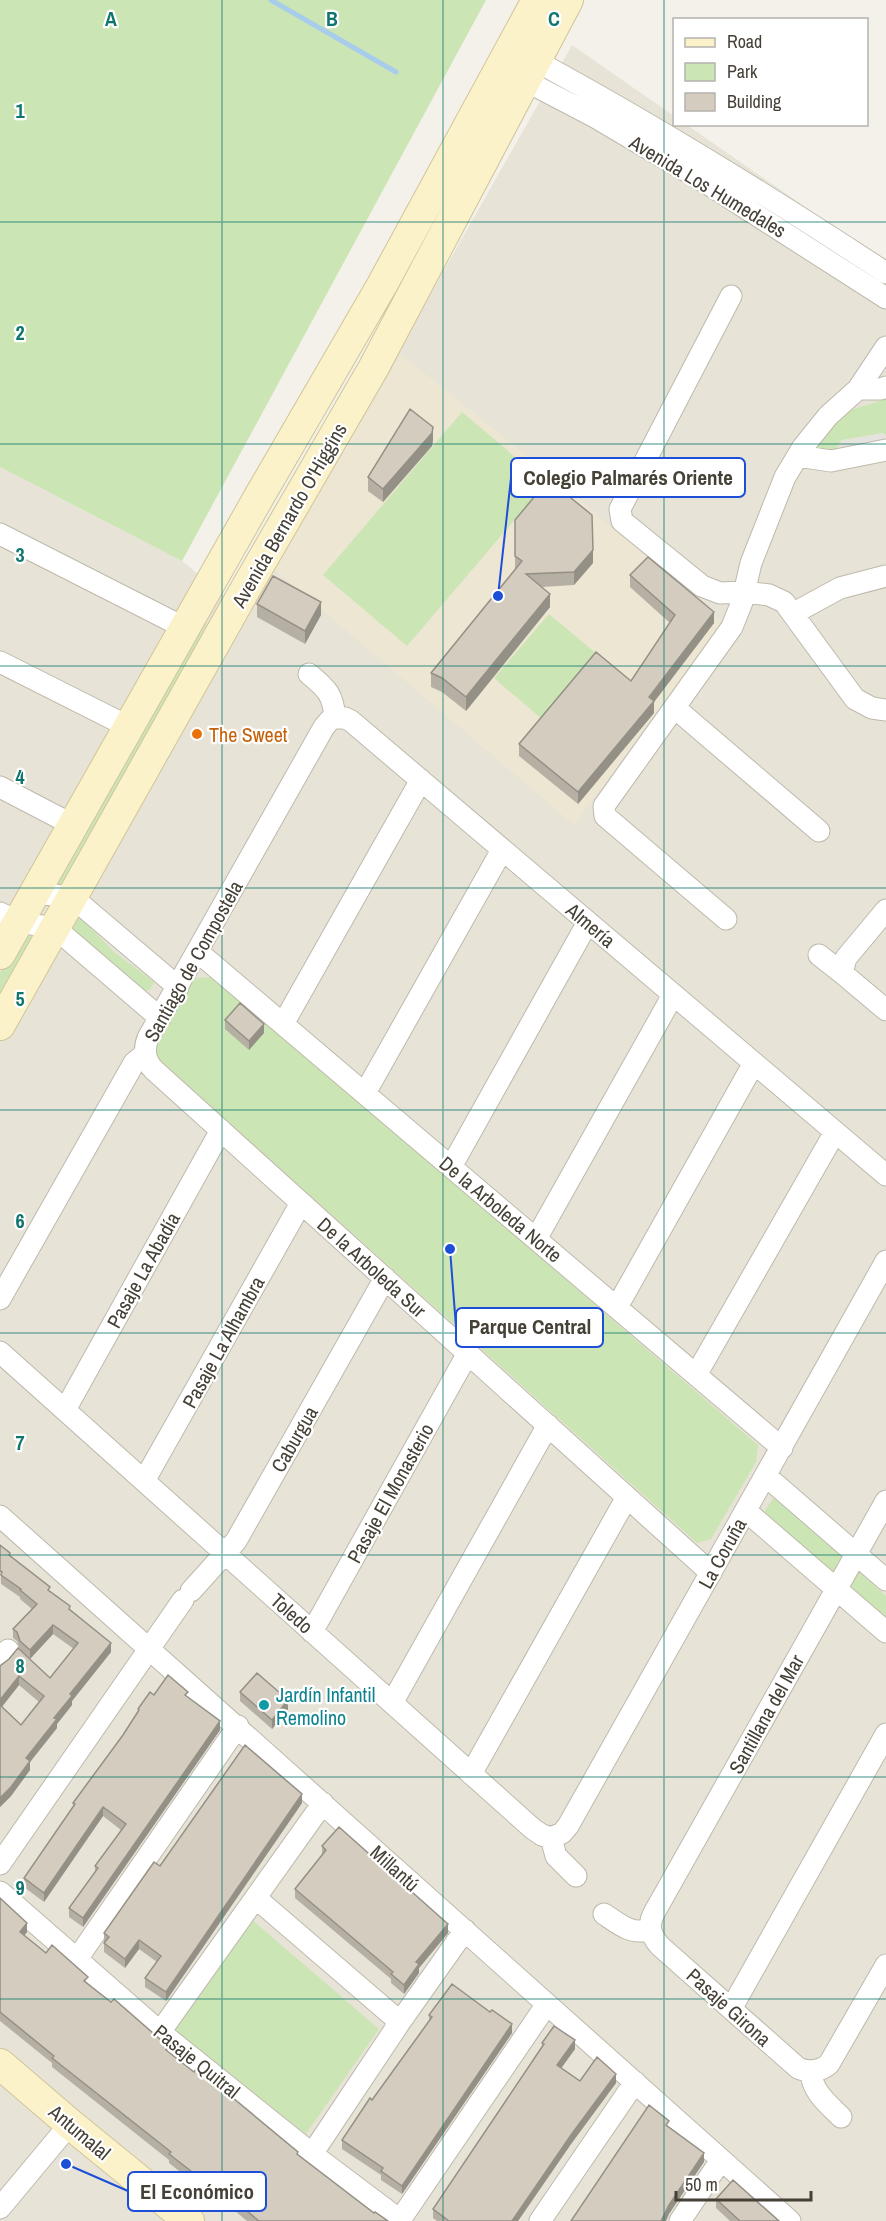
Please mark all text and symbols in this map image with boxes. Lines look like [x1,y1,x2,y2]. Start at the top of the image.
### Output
text: A [105,5,117,32]
text: B [326,5,338,32]
text: C [548,5,560,32]
legend [673,18,868,126]
text: Road [727,29,762,54]
text: Park [727,59,758,84]
text: Building [727,89,782,114]
text: 1 [15,97,25,124]
street label: Avenida Los Humedales [624,128,791,244]
text: 2 [15,319,25,346]
street label: Avenida Bernardo O'Higgins [225,418,353,613]
callout: Colegio Palmarés Oriente [511,458,745,497]
text: Colegio Palmarés Oriente [523,463,733,492]
text: 3 [15,541,25,568]
place label: The Sweet [209,721,288,748]
marker: The Sweet [190,727,204,741]
text: 4 [15,763,25,790]
street label: Santiago de Compostela [137,876,249,1046]
street label: Almería [560,896,621,954]
text: 5 [15,985,25,1012]
street label: De la Arboleda Norte [434,1150,568,1268]
text: 6 [15,1207,25,1234]
street label: Pasaje La Abadía [100,1207,186,1333]
street label: De la Arboleda Sur [312,1211,433,1323]
street label: Pasaje La Alhambra [176,1271,270,1413]
callout: Parque Central [456,1308,603,1347]
text: Parque Central [469,1312,591,1341]
street label: Caburgua [264,1401,324,1477]
street label: Pasaje El Monasterio [340,1418,440,1568]
text: 7 [15,1429,25,1456]
street label: La Coruña [692,1513,752,1593]
street label: Toledo [265,1587,319,1639]
street label: Santillana del Mar [722,1649,810,1778]
text: 8 [15,1652,25,1679]
place label: Jardín Infantil Remolino [276,1681,375,1731]
marker: Jardín Infantil Remolino [257,1698,271,1712]
street label: Millantú [365,1839,425,1897]
text: 9 [15,1874,25,1901]
street label: Pasaje Girona [681,1962,777,2052]
street label: Pasaje Quitral [148,2018,246,2104]
street label: Antumalal [43,2098,117,2166]
scale bar [676,2164,811,2202]
callout: El Económico [128,2172,266,2211]
text: 50 m [685,2172,718,2197]
text: El Económico [140,2177,254,2206]

